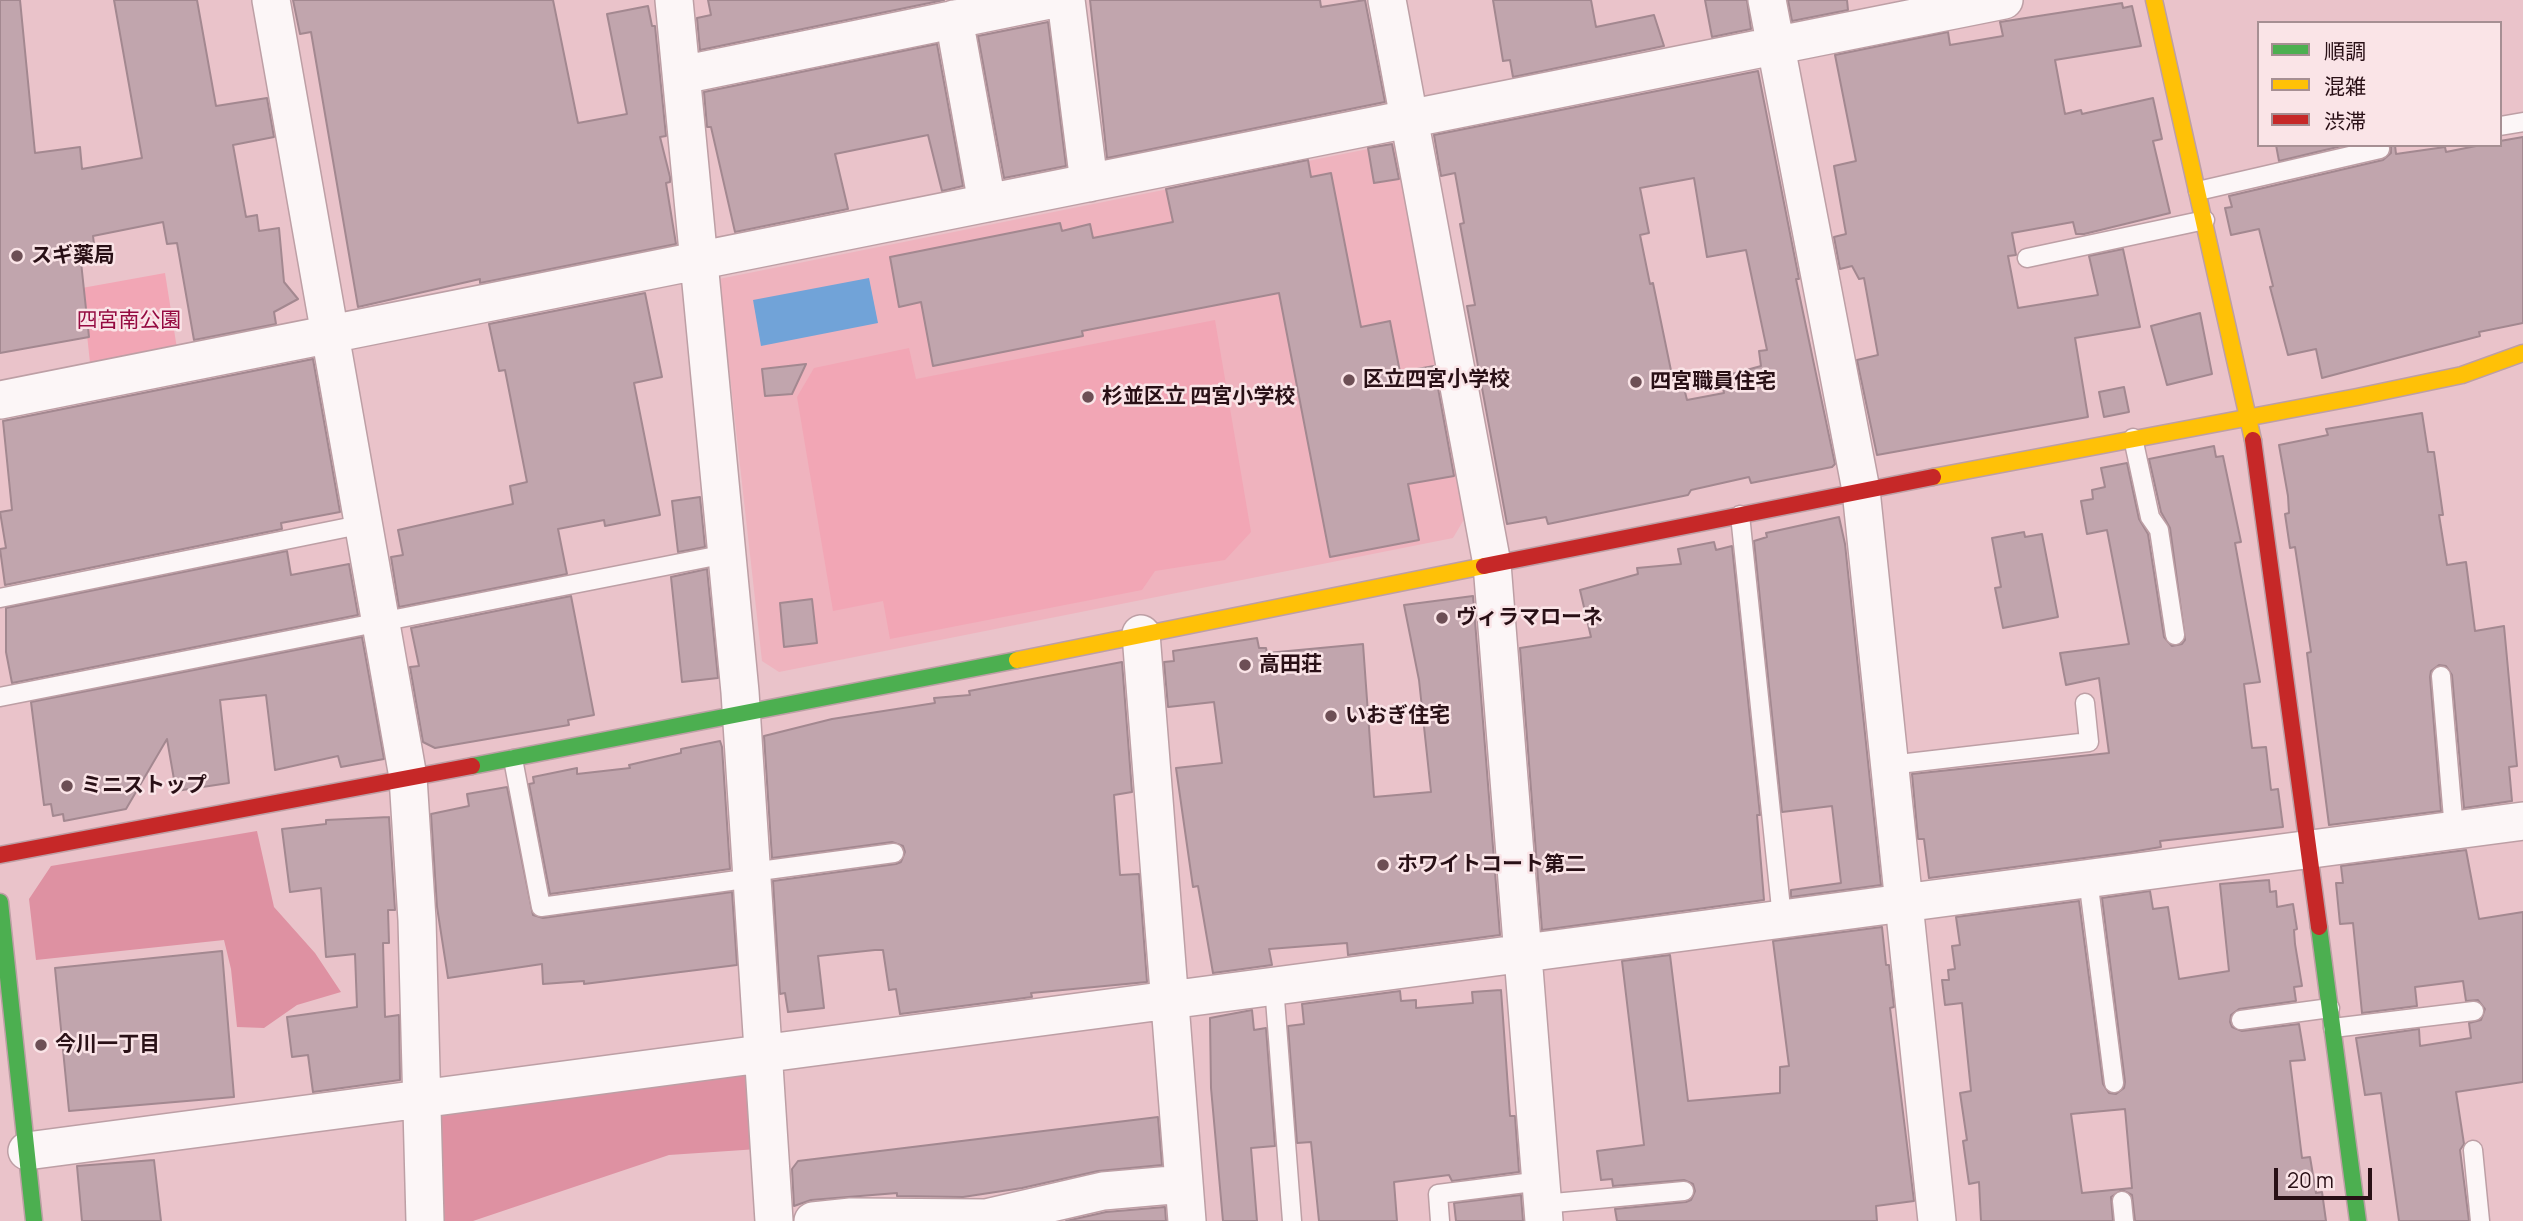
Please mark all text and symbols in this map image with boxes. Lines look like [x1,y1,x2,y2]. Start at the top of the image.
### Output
legend [2257,21,2502,147]
text: 順調 [2324,37,2366,65]
text: 混雑 [2324,72,2366,100]
text: 渋滞 [2324,107,2366,135]
place label: スギ薬局 [31,243,115,269]
marker: スギ薬局 [9,248,25,264]
park label: 四宮南公園 [77,308,181,334]
place label: 区立四宮小学校 [1363,367,1510,393]
place label: 四宮職員住宅 [1650,369,1776,395]
marker: 区立四宮小学校 [1341,372,1357,388]
marker: 四宮職員住宅 [1628,374,1644,390]
place label: 杉並区立 四宮小学校 [1102,384,1295,410]
marker: 杉並区立 四宮小学校 [1080,389,1096,405]
place label: ヴィラマローネ [1456,605,1603,631]
marker: ヴィラマローネ [1434,610,1450,626]
place label: 高田荘 [1259,652,1322,678]
marker: 高田荘 [1237,657,1253,673]
place label: いおぎ住宅 [1345,703,1450,729]
marker: いおぎ住宅 [1323,708,1339,724]
place label: ミニストップ [81,773,207,799]
marker: ミニストップ [59,778,75,794]
place label: ホワイトコート第二 [1397,852,1586,878]
marker: ホワイトコート第二 [1375,857,1391,873]
place label: 今川一丁目 [55,1032,160,1058]
marker: 今川一丁目 [33,1037,49,1053]
scale bar [2278,1154,2376,1198]
text: 20 m [2287,1166,2334,1194]

